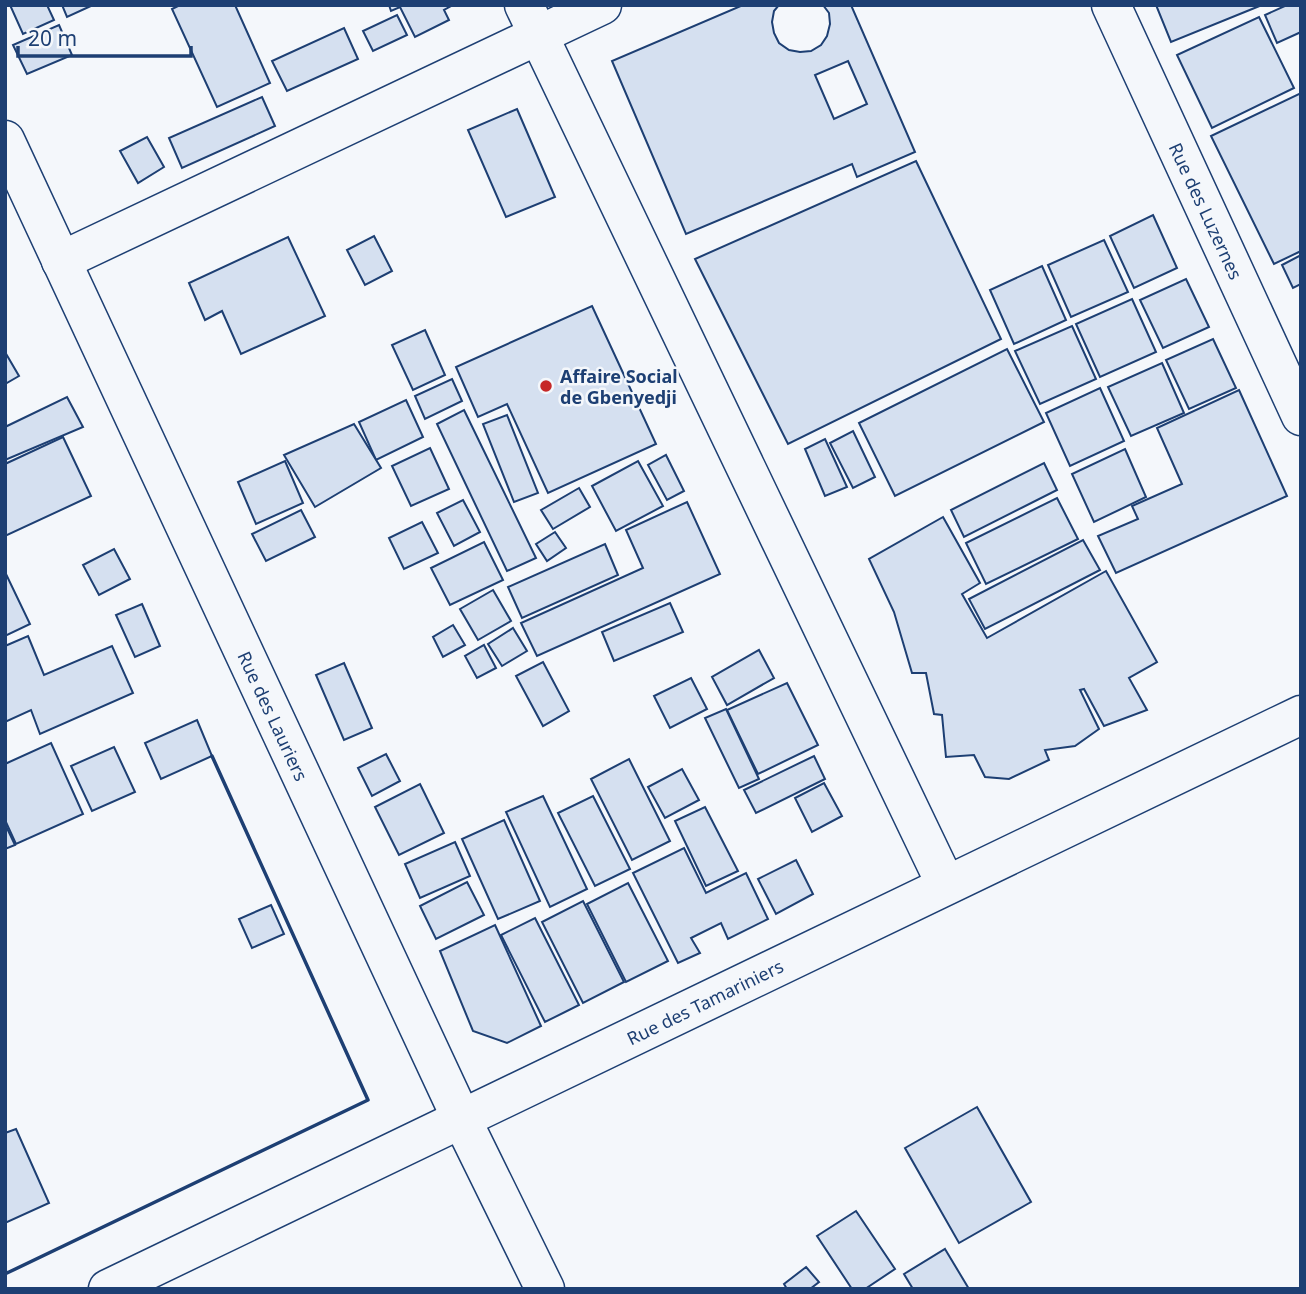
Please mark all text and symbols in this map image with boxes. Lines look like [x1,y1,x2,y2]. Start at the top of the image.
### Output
scale bar [18,14,191,58]
text: 20 m [28,24,77,52]
street label: Rue des Luzernes [1164,139,1248,283]
place label: Affaire Social de Gbenyedji [560,364,678,409]
marker: Affaire Social de Gbenyedji [538,378,554,394]
street label: Rue des Lauriers [232,647,314,785]
street label: Rue des Tamariniers [623,954,787,1050]

